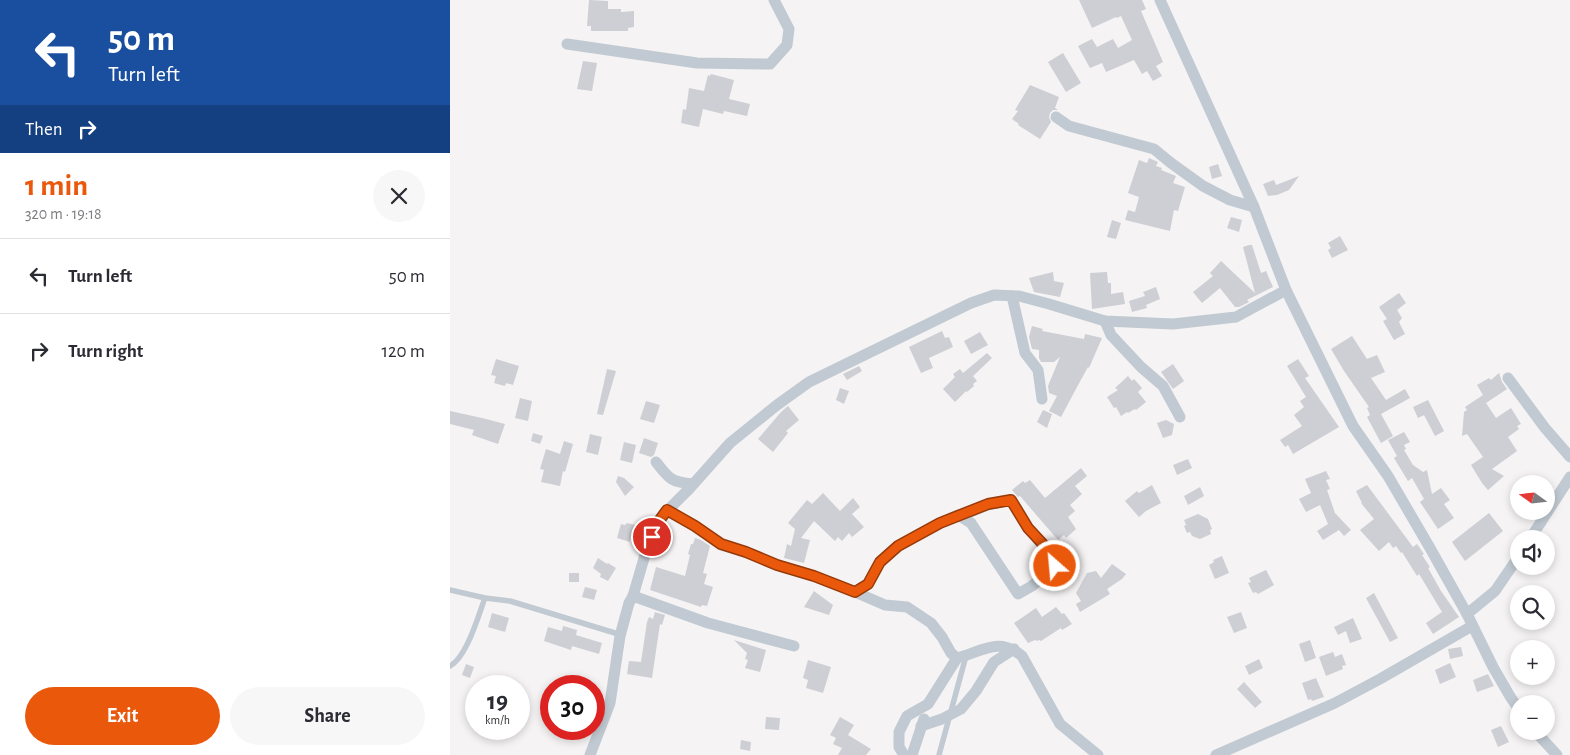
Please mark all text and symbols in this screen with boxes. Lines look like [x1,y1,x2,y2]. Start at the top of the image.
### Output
icon: left [25,20,90,85]
text: 50 m [108,22,175,57]
text: Turn left [108,63,180,85]
icon: right [73,115,101,143]
text: Then [25,120,63,139]
button: close [373,170,425,222]
text: 1 min [25,171,88,201]
text: 320 m · 19:18 [25,206,101,222]
icon: left [25,262,53,290]
text: Turn left [68,267,132,286]
text: 50 m [389,267,425,286]
icon: right [25,337,53,365]
text: Turn right [68,342,143,361]
text: 120 m [381,342,425,361]
north arrow [1510,475,1555,520]
map controls [1510,475,1555,740]
pin [631,516,673,558]
icon: arrive [638,523,666,551]
button: sound [1510,530,1555,575]
position arrow [1028,539,1080,591]
button: search [1510,585,1555,630]
button: + [1510,640,1555,685]
speed limit sign: 30 [540,675,605,740]
button: Exit [25,687,220,745]
button: Share [230,687,425,745]
text: 19 [487,689,508,714]
button: − [1510,695,1555,740]
text: km/h [485,714,510,726]

